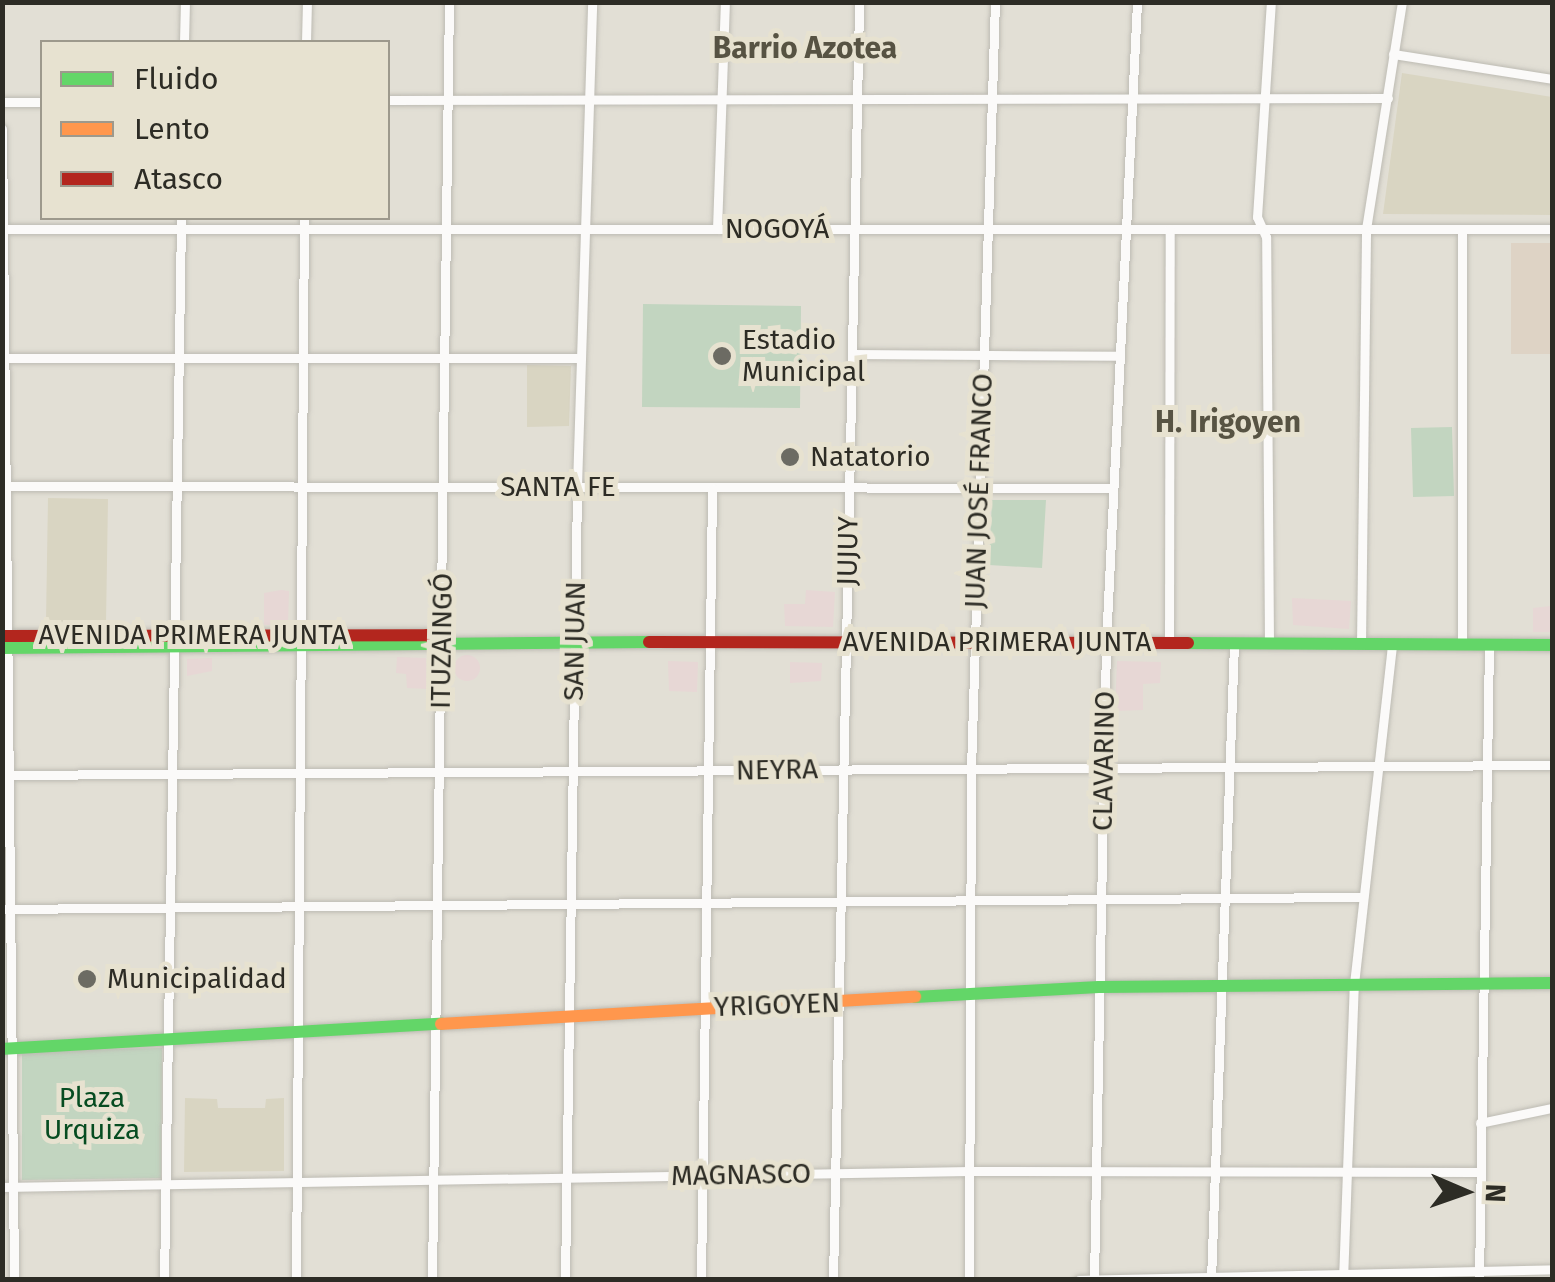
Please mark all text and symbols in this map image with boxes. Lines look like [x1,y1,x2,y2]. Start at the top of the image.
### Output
district label: Barrio Azotea [713,30,897,66]
legend [40,40,390,220]
text: Fluido [134,61,219,97]
text: Lento [134,111,210,147]
text: Atasco [134,161,223,197]
street label: NOGOYÁ [725,212,829,246]
place label: Estadio Municipal [742,323,865,389]
marker: Estadio Municipal [711,345,733,367]
street label: JUAN JOSÉ FRANCO [958,373,1000,609]
district label: H. Irigoyen [1155,404,1301,440]
place label: Natatorio [810,440,931,474]
marker: Natatorio [779,446,801,468]
street label: SANTA FE [500,470,616,504]
street label: JUJUY [831,516,865,586]
street label: ITUZAINGÓ [424,573,460,709]
street label: SAN JUAN [557,581,593,701]
street label: AVENIDA PRIMERA JUNTA [39,618,347,652]
street label: AVENIDA PRIMERA JUNTA [843,625,1151,659]
street label: CLAVARINO [1086,691,1122,831]
street label: NEYRA [736,752,818,788]
place label: Municipalidad [107,962,287,996]
marker: Municipalidad [76,968,98,990]
street label: YRIGOYEN [713,986,841,1024]
park label: Plaza Urquiza [44,1081,140,1147]
north arrow [1415,1142,1515,1242]
street label: MAGNASCO [671,1157,811,1193]
text: N [1479,1183,1512,1203]

